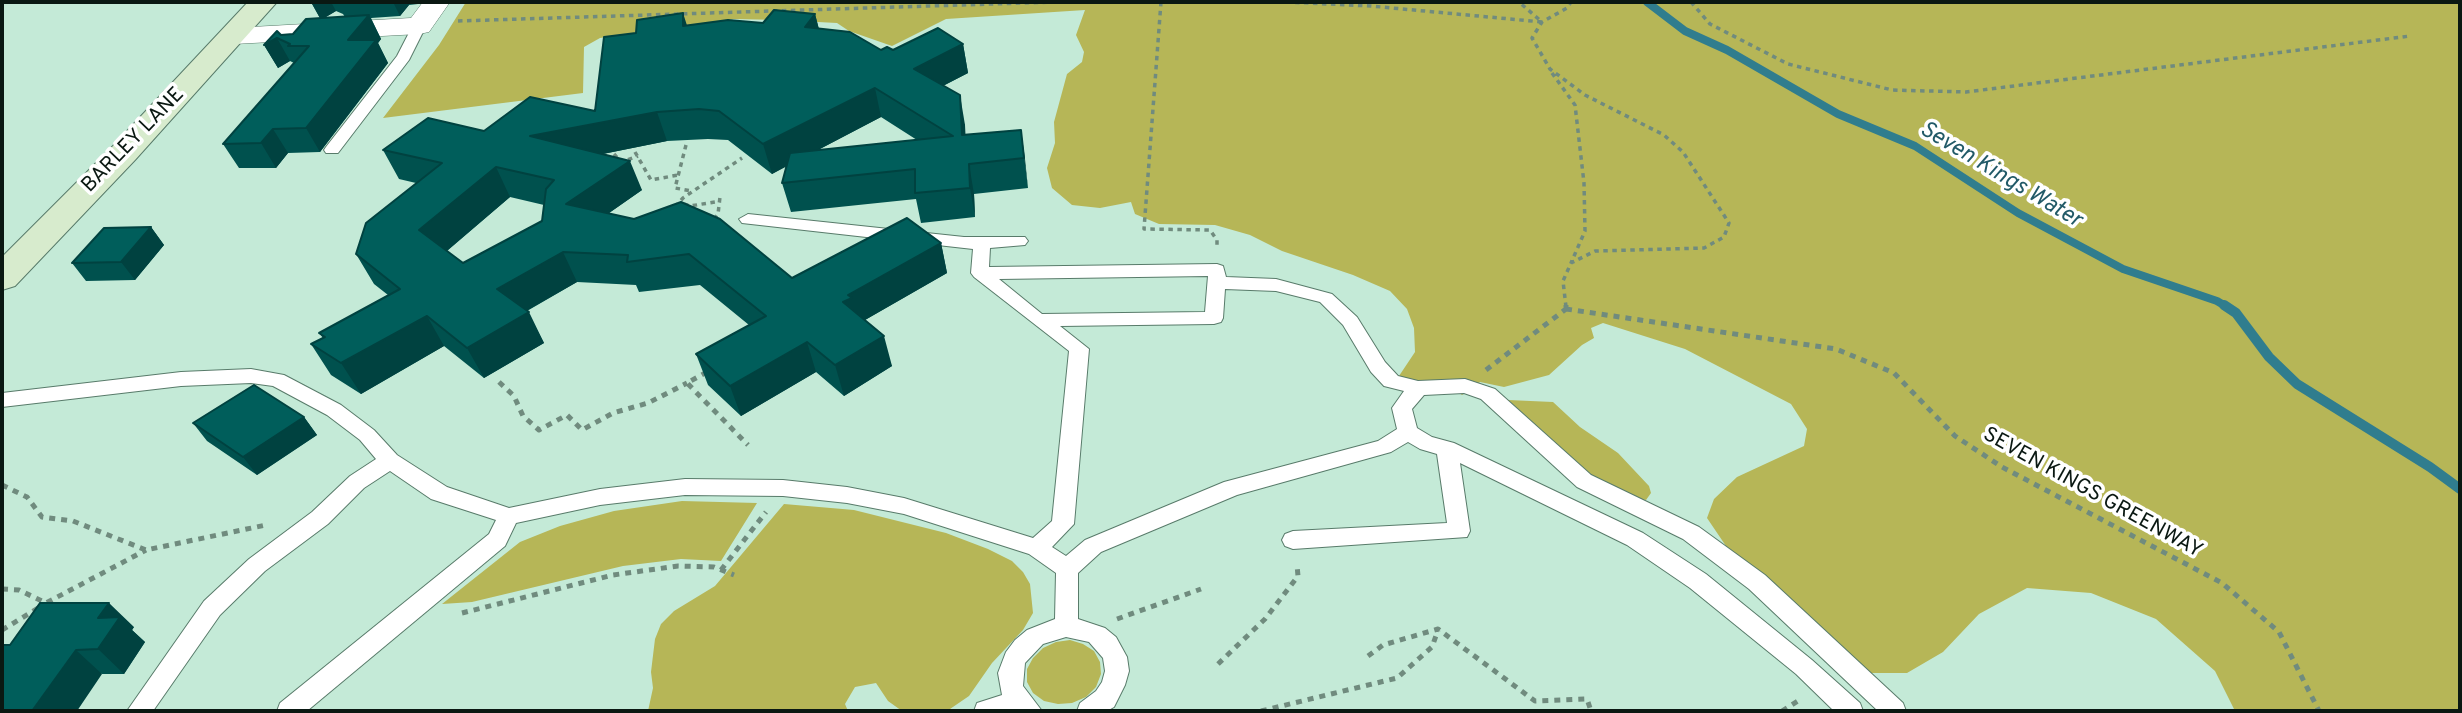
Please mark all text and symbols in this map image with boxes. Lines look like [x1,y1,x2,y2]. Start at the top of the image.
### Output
street label: BARLEY LANE [77,83,191,199]
water label: Seven Kings Water [1914,117,2086,235]
street label: SEVEN KINGS GREENWAY [1978,423,2206,565]

